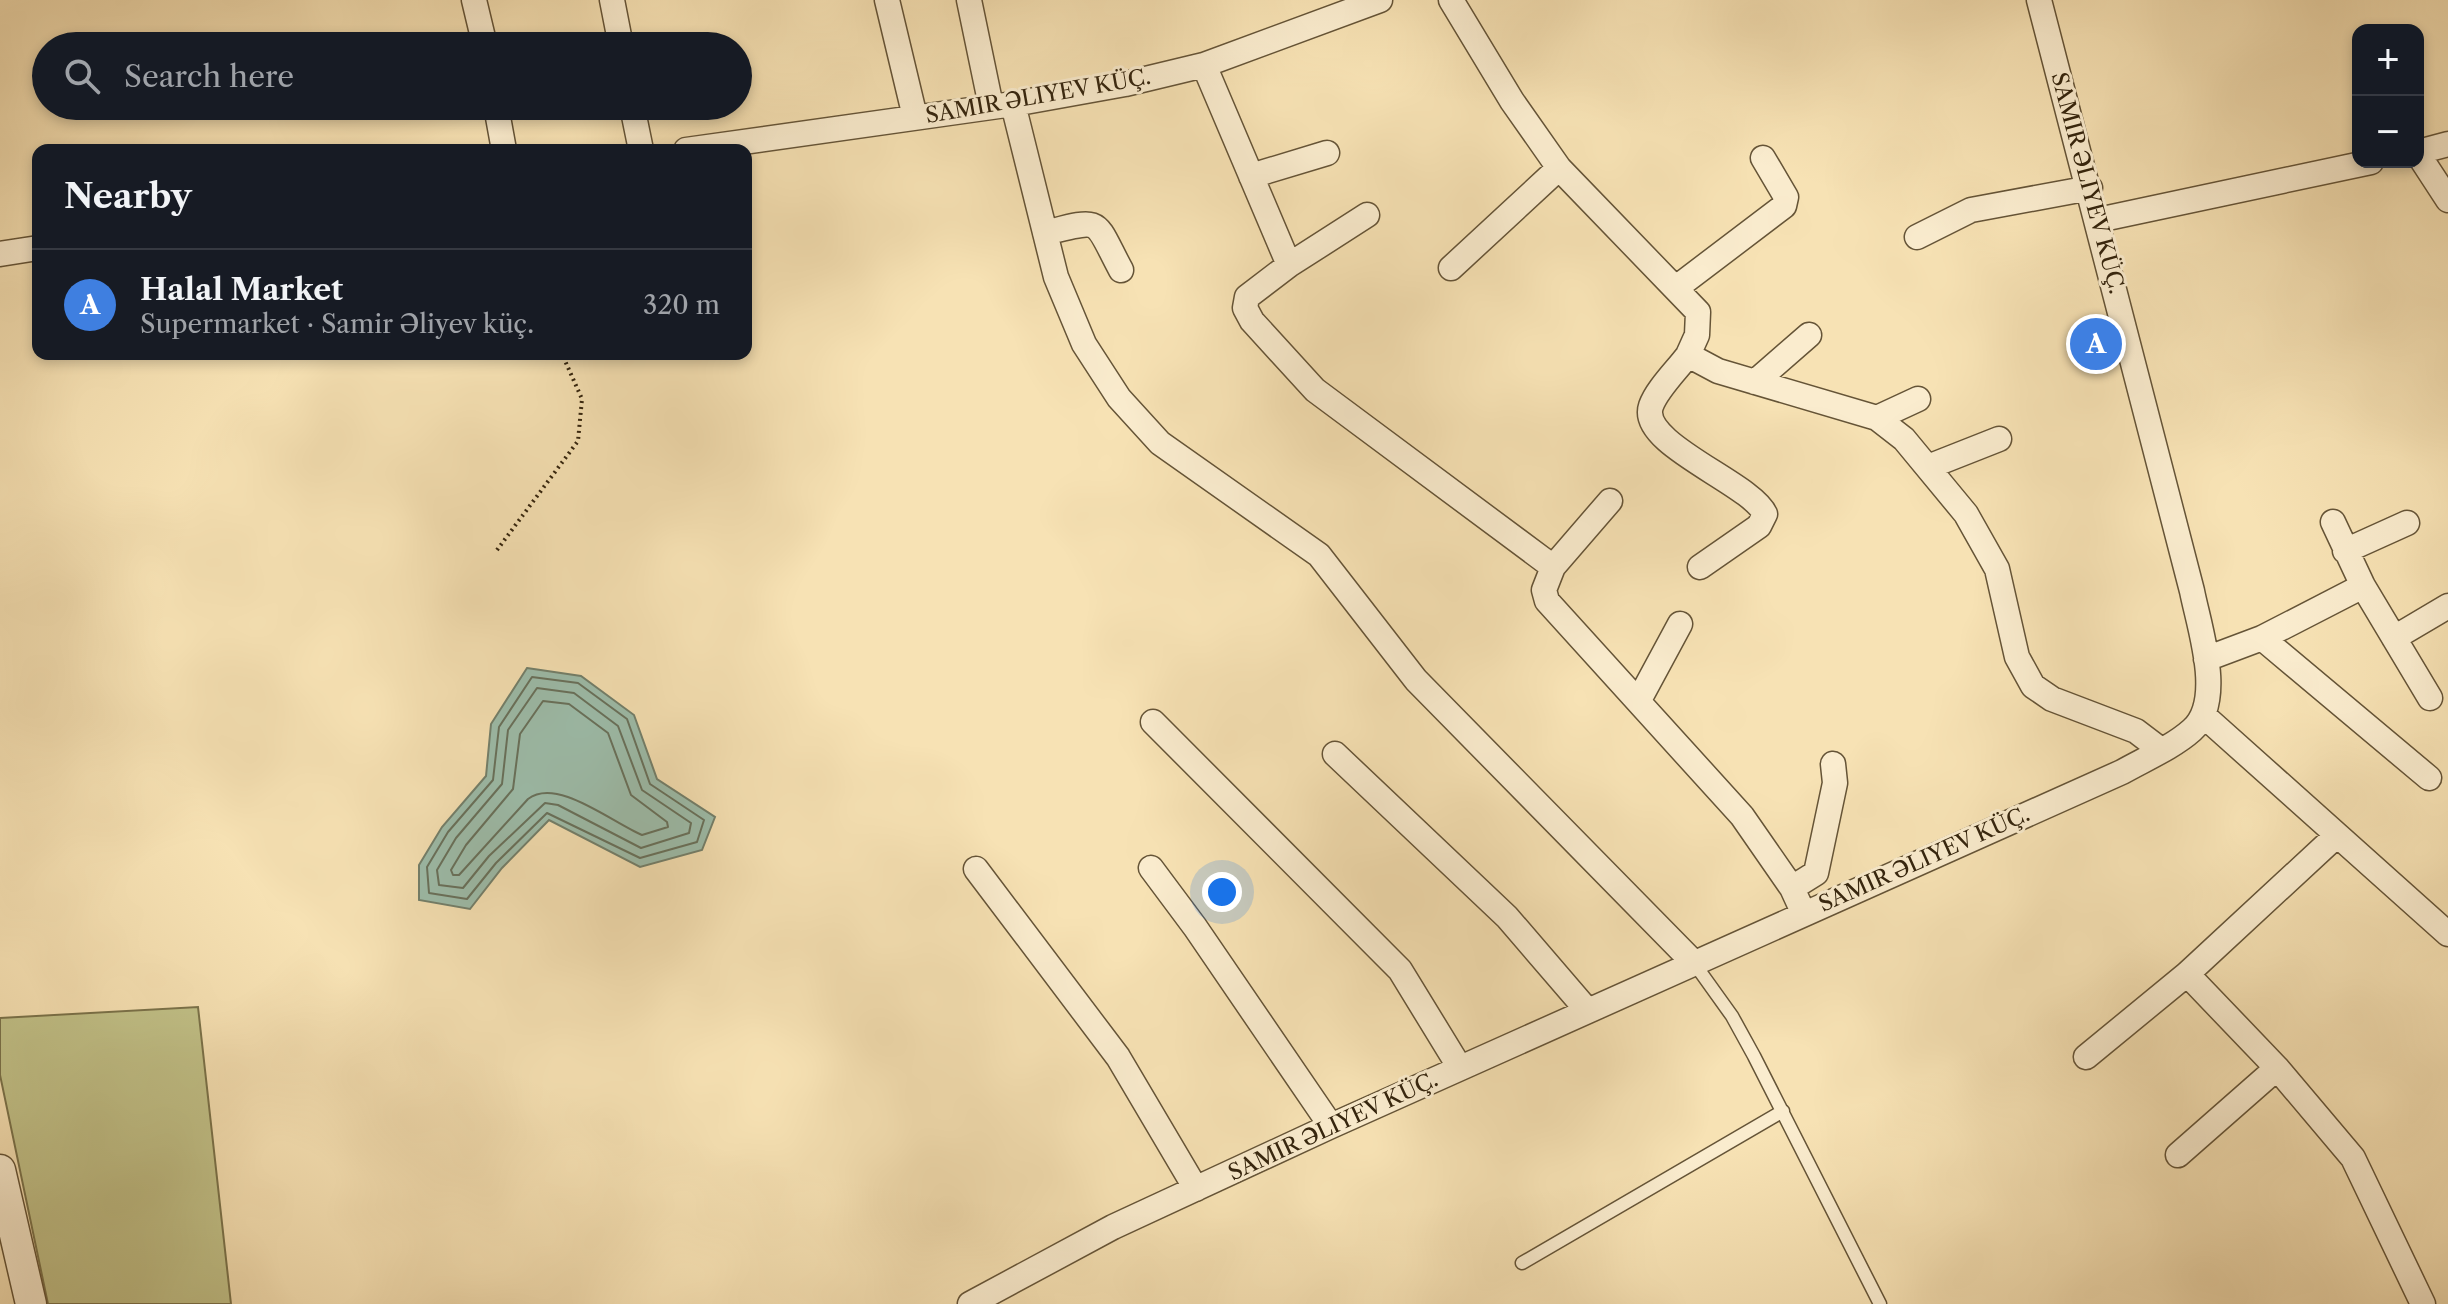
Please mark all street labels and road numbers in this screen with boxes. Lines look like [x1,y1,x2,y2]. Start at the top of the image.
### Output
street label: SAMIR ƏLIYEV KÜÇ. [923,63,1153,129]
street label: SAMIR ƏLIYEV KÜÇ. [2045,69,2131,297]
street label: SAMIR ƏLIYEV KÜÇ. [1814,800,2034,918]
street label: SAMIR ƏLIYEV KÜÇ. [1224,1066,1442,1186]

